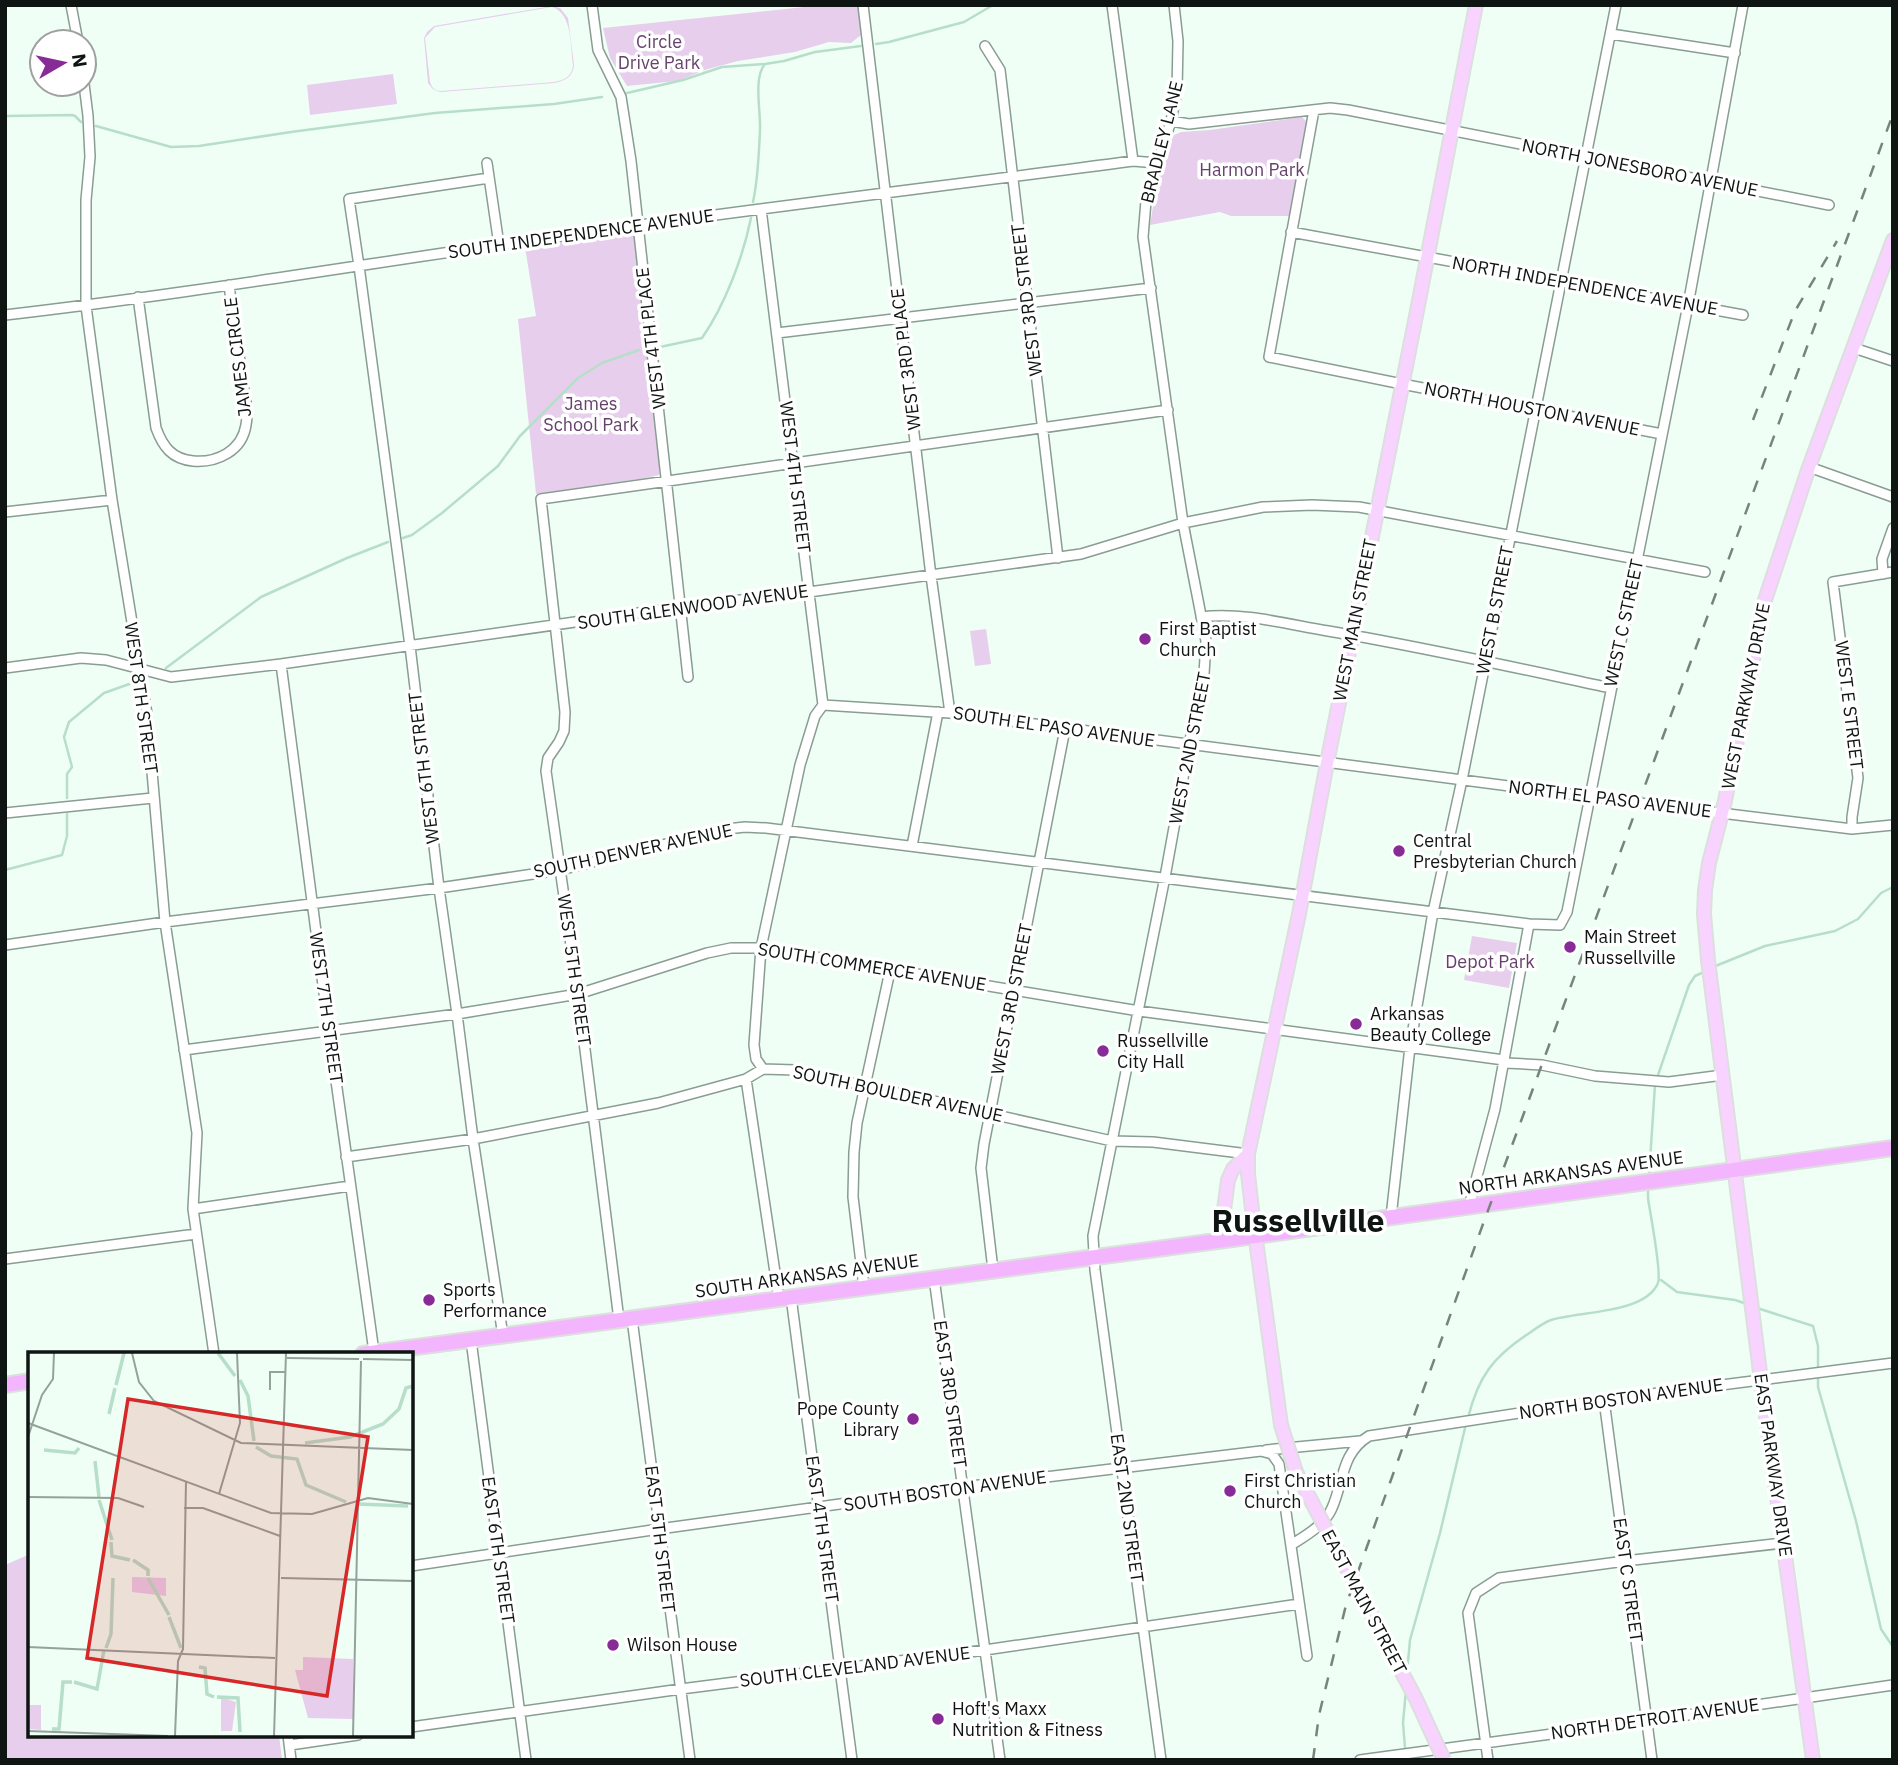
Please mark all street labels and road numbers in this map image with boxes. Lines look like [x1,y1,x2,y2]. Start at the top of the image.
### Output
street label: BRADLEY LANE [1135,78,1188,205]
street label: NORTH JONESBORO AVENUE [1520,133,1760,202]
street label: SOUTH INDEPENDENCE AVENUE [447,203,715,264]
street label: WEST 3RD STREET [1006,223,1047,378]
street label: NORTH INDEPENDENCE AVENUE [1450,251,1720,320]
street label: WEST 4TH PLACE [630,266,671,410]
street label: WEST 3RD PLACE [885,287,926,432]
street label: JAMES CIRCLE [219,296,256,418]
street label: NORTH HOUSTON AVENUE [1422,376,1642,441]
street label: WEST 4TH STREET [775,400,816,554]
street label: WEST MAIN STREET [1327,537,1382,703]
street label: WEST B STREET [1471,544,1518,676]
street label: WEST C STREET [1599,557,1648,689]
street label: SOUTH GLENWOOD AVENUE [576,579,810,634]
street label: WEST PARKWAY DRIVE [1716,601,1775,791]
street label: WEST 8TH STREET [119,621,164,775]
street label: WEST E STREET [1830,639,1869,771]
street label: WEST 2ND STREET [1163,670,1216,826]
street label: WEST 6TH STREET [403,691,444,845]
street label: SOUTH EL PASO AVENUE [952,701,1156,752]
street label: NORTH EL PASO AVENUE [1507,775,1713,822]
street label: SOUTH DENVER AVENUE [531,818,735,883]
street label: WEST 5TH STREET [552,893,597,1047]
street label: WEST 3RD STREET [986,921,1037,1076]
street label: WEST 7TH STREET [304,931,349,1085]
street label: SOUTH COMMERCE AVENUE [756,937,988,996]
street label: SOUTH BOULDER AVENUE [791,1060,1005,1127]
street label: NORTH ARKANSAS AVENUE [1457,1145,1685,1200]
street label: SOUTH ARKANSAS AVENUE [694,1248,920,1303]
street label: EAST 3RD STREET [929,1319,972,1469]
street label: EAST PARKWAY DRIVE [1749,1372,1798,1558]
street label: NORTH BOSTON AVENUE [1517,1373,1724,1424]
street label: EAST 2ND STREET [1106,1432,1149,1584]
street label: EAST 4TH STREET [801,1454,844,1604]
street label: EAST 5TH STREET [640,1464,681,1614]
street label: SOUTH BOSTON AVENUE [842,1465,1048,1516]
street label: EAST 6TH STREET [477,1475,520,1625]
street label: EAST C STREET [1608,1516,1649,1644]
street label: EAST MAIN STREET [1317,1526,1412,1678]
street label: SOUTH CLEVELAND AVENUE [738,1641,972,1692]
street label: NORTH DETROIT AVENUE [1549,1692,1761,1745]

